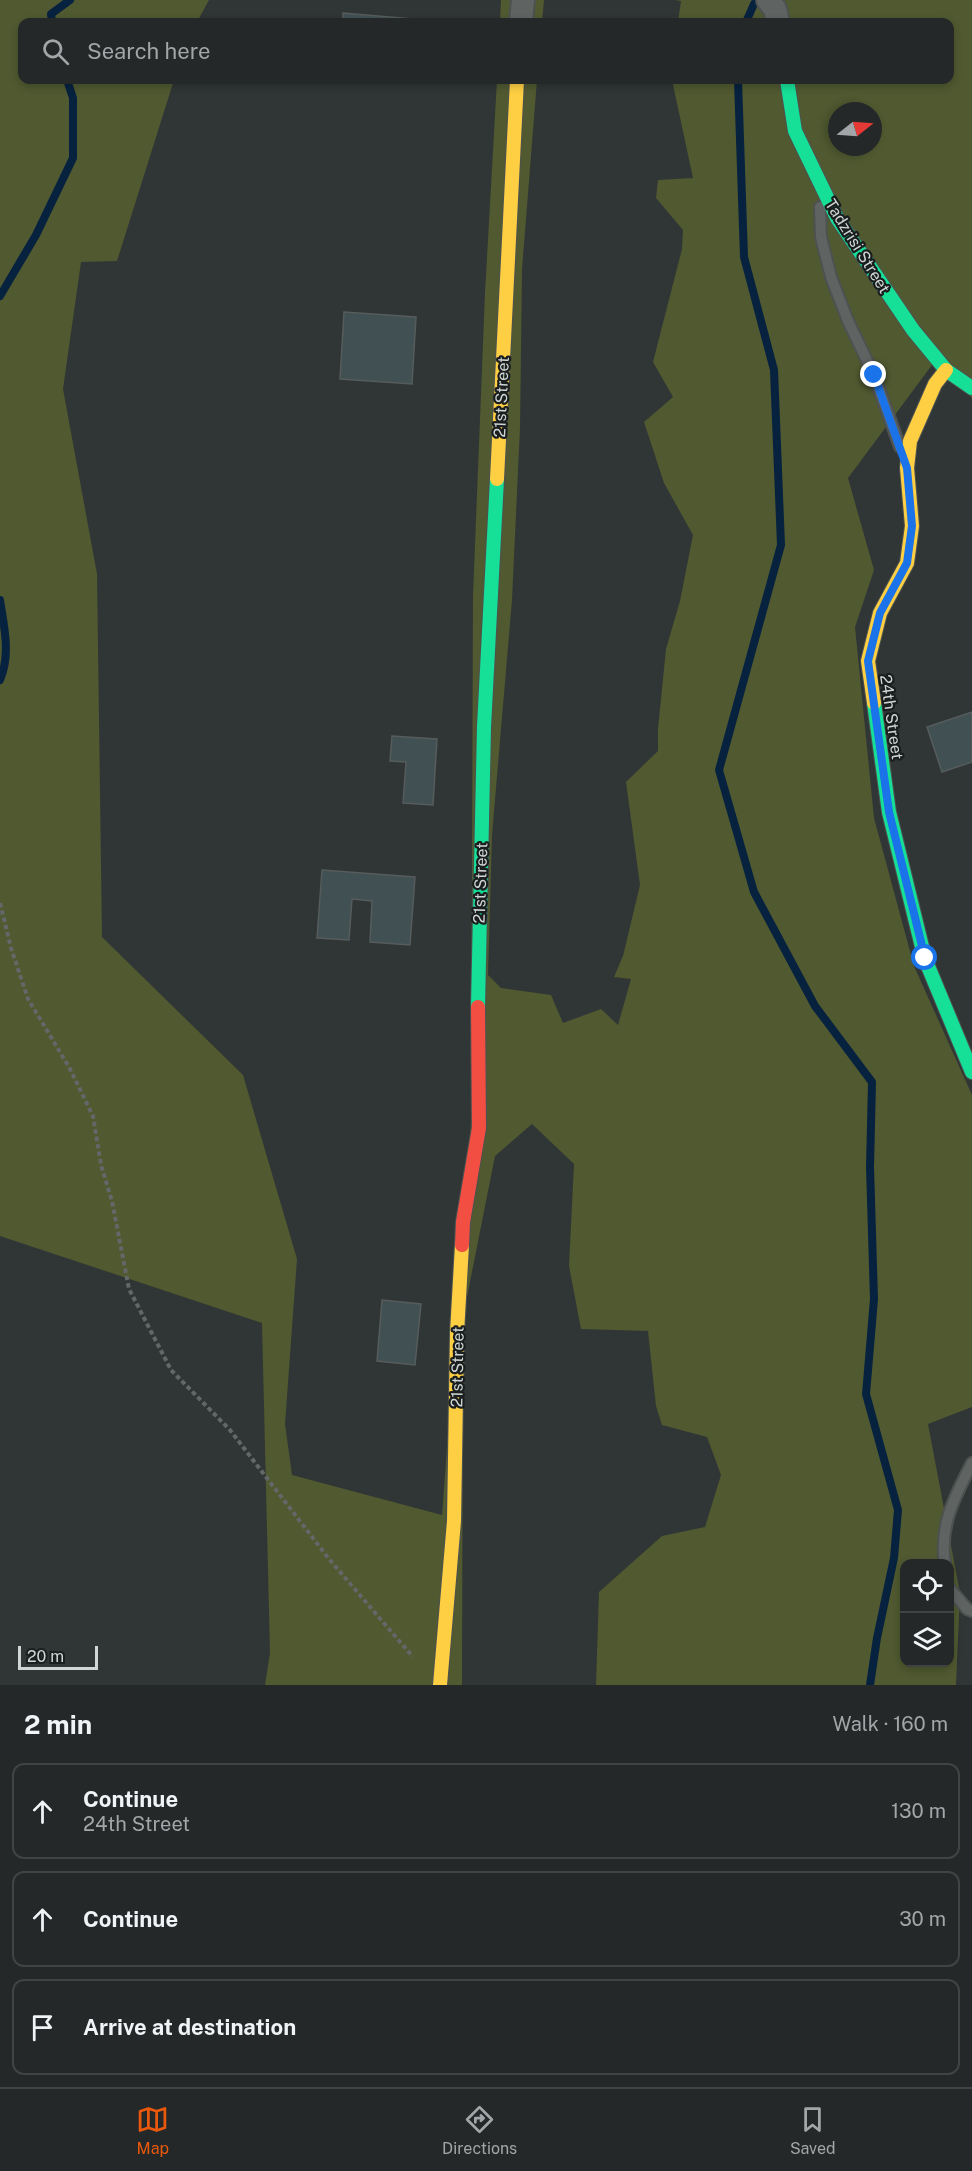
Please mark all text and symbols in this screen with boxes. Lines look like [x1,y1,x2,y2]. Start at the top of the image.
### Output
search box [18,18,954,84]
icon: search [39,35,72,68]
text: Search here [87,38,211,64]
north arrow [828,102,882,156]
street label: Tadzrisi Street [821,196,894,297]
street label: 21st Street [490,356,513,438]
route end [860,361,886,387]
street label: 24th Street [876,673,907,761]
street label: 21st Street [470,842,491,924]
route start [911,944,937,970]
street label: 21st Street [447,1326,468,1408]
map controls [900,1559,954,1667]
button: locate [900,1559,954,1613]
button: layers [900,1613,954,1667]
scale bar [18,1643,98,1670]
text: 20 m [27,1647,64,1666]
text: 2 min [24,1709,92,1740]
text: Walk · 160 m [833,1712,948,1736]
text: Continue [83,1786,178,1812]
icon: ahead [26,1795,59,1828]
text: 130 m [891,1799,946,1823]
text: 24th Street [83,1812,190,1836]
icon: ahead [26,1903,59,1936]
text: Continue [83,1906,178,1932]
text: 30 m [899,1907,946,1931]
icon: arrive [26,2011,59,2044]
text: Arrive at destination [83,2014,296,2040]
tab: Map [136,2103,169,2158]
tab: Directions [442,2103,517,2158]
tab: Saved [790,2103,836,2158]

